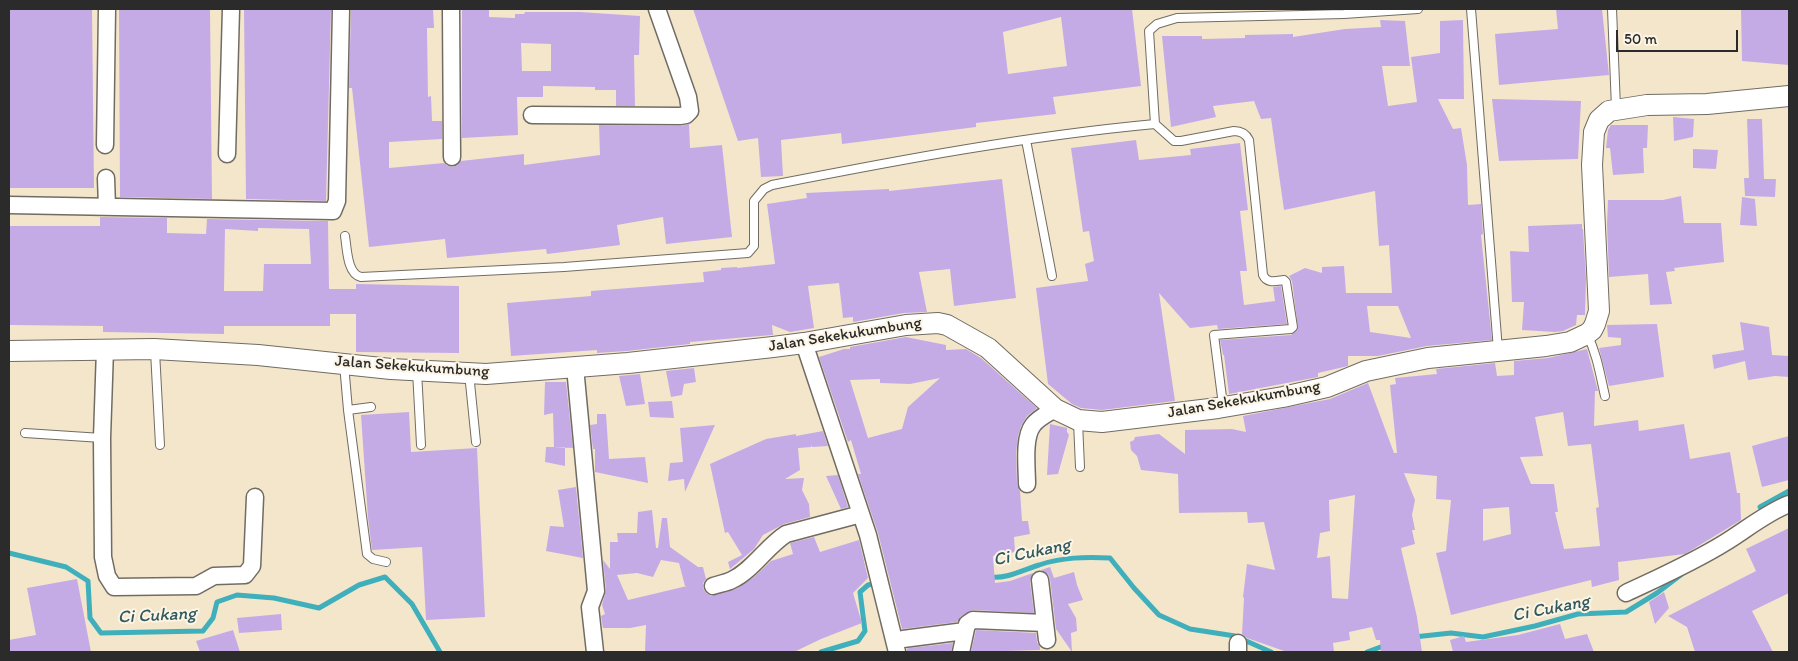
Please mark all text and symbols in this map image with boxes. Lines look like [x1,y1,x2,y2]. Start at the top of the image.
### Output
scale bar [1618,20,1740,52]
text: 50 m [1624,30,1657,48]
street label: Jalan Sekekukumbung [767,313,923,357]
street label: Jalan Sekekukumbung [334,352,490,382]
street label: Jalan Sekekukumbung [1166,377,1322,423]
water label: Ci Cukang [991,534,1073,572]
water label: Ci Cukang [1510,591,1592,627]
water label: Ci Cukang [117,603,197,629]

